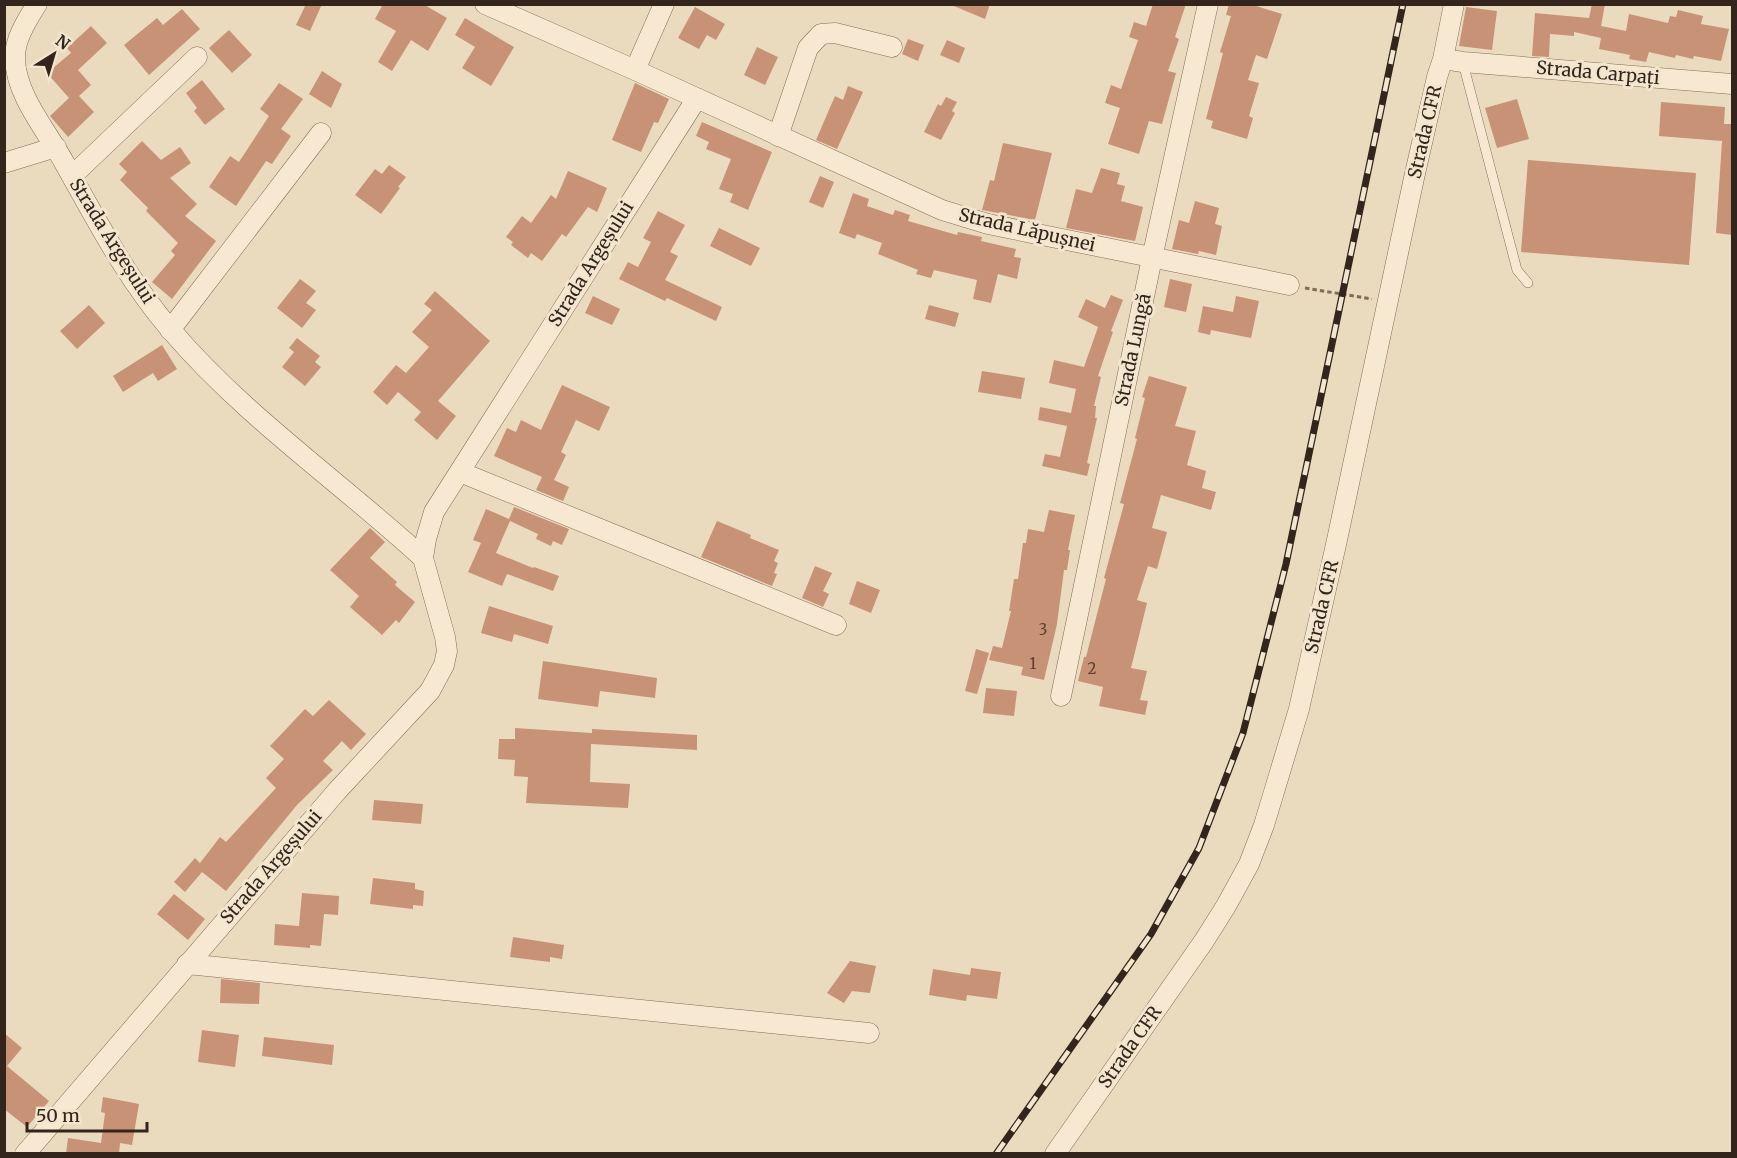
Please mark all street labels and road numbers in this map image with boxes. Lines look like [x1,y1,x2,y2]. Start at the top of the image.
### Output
street label: Strada Carpați [1535,56,1661,89]
street label: Strada CFR [1403,82,1447,181]
street label: Strada Argeșului [65,174,160,308]
street label: Strada Argeșului [543,197,638,331]
street label: Strada Lăpușnei [957,203,1098,256]
street label: Strada Lungă [1109,291,1156,408]
street label: Strada CFR [1300,557,1344,656]
street label: Strada Argeșului [215,805,326,928]
street label: Strada CFR [1093,1001,1167,1092]

